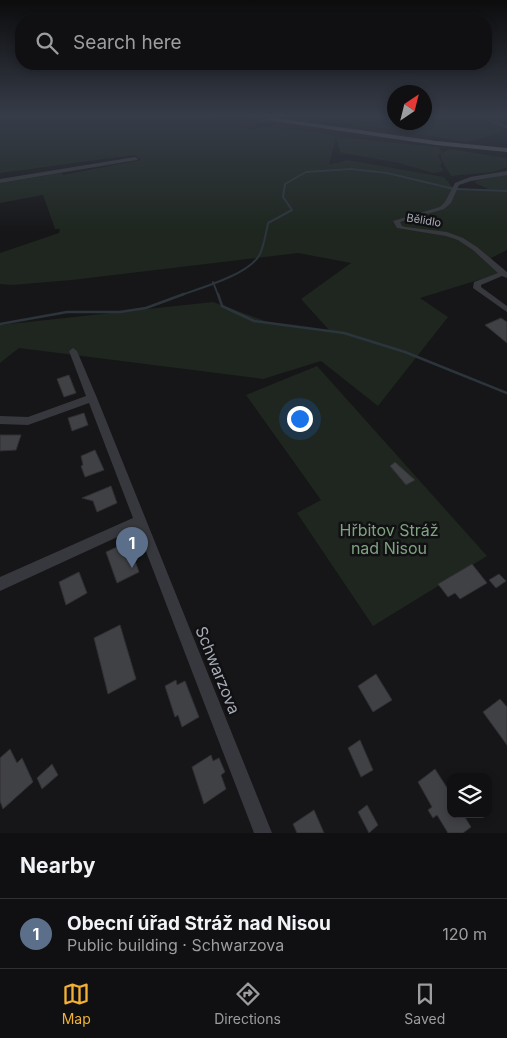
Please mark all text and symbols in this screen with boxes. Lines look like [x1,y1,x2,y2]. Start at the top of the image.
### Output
search box [15,15,492,70]
icon: search [33,29,61,57]
text: Search here [73,31,182,54]
north arrow [387,85,432,130]
street label: Bělidlo [406,210,443,230]
your location [287,406,313,432]
park label: Hřbitov Stráž nad Nisou [339,520,439,558]
pin: 1 [116,527,148,568]
street label: Schwarzova [191,623,245,717]
map controls [447,773,492,818]
button: layers [447,773,492,818]
text: Nearby [20,853,95,878]
text: Obecní úřad Stráž nad Nisou [67,912,331,935]
text: 1 [33,924,39,944]
text: 120 m [442,924,487,944]
text: Public building · Schwarzova [67,935,284,955]
tab: Map [62,980,91,1027]
tab: Directions [214,980,281,1027]
tab: Saved [404,980,445,1027]

